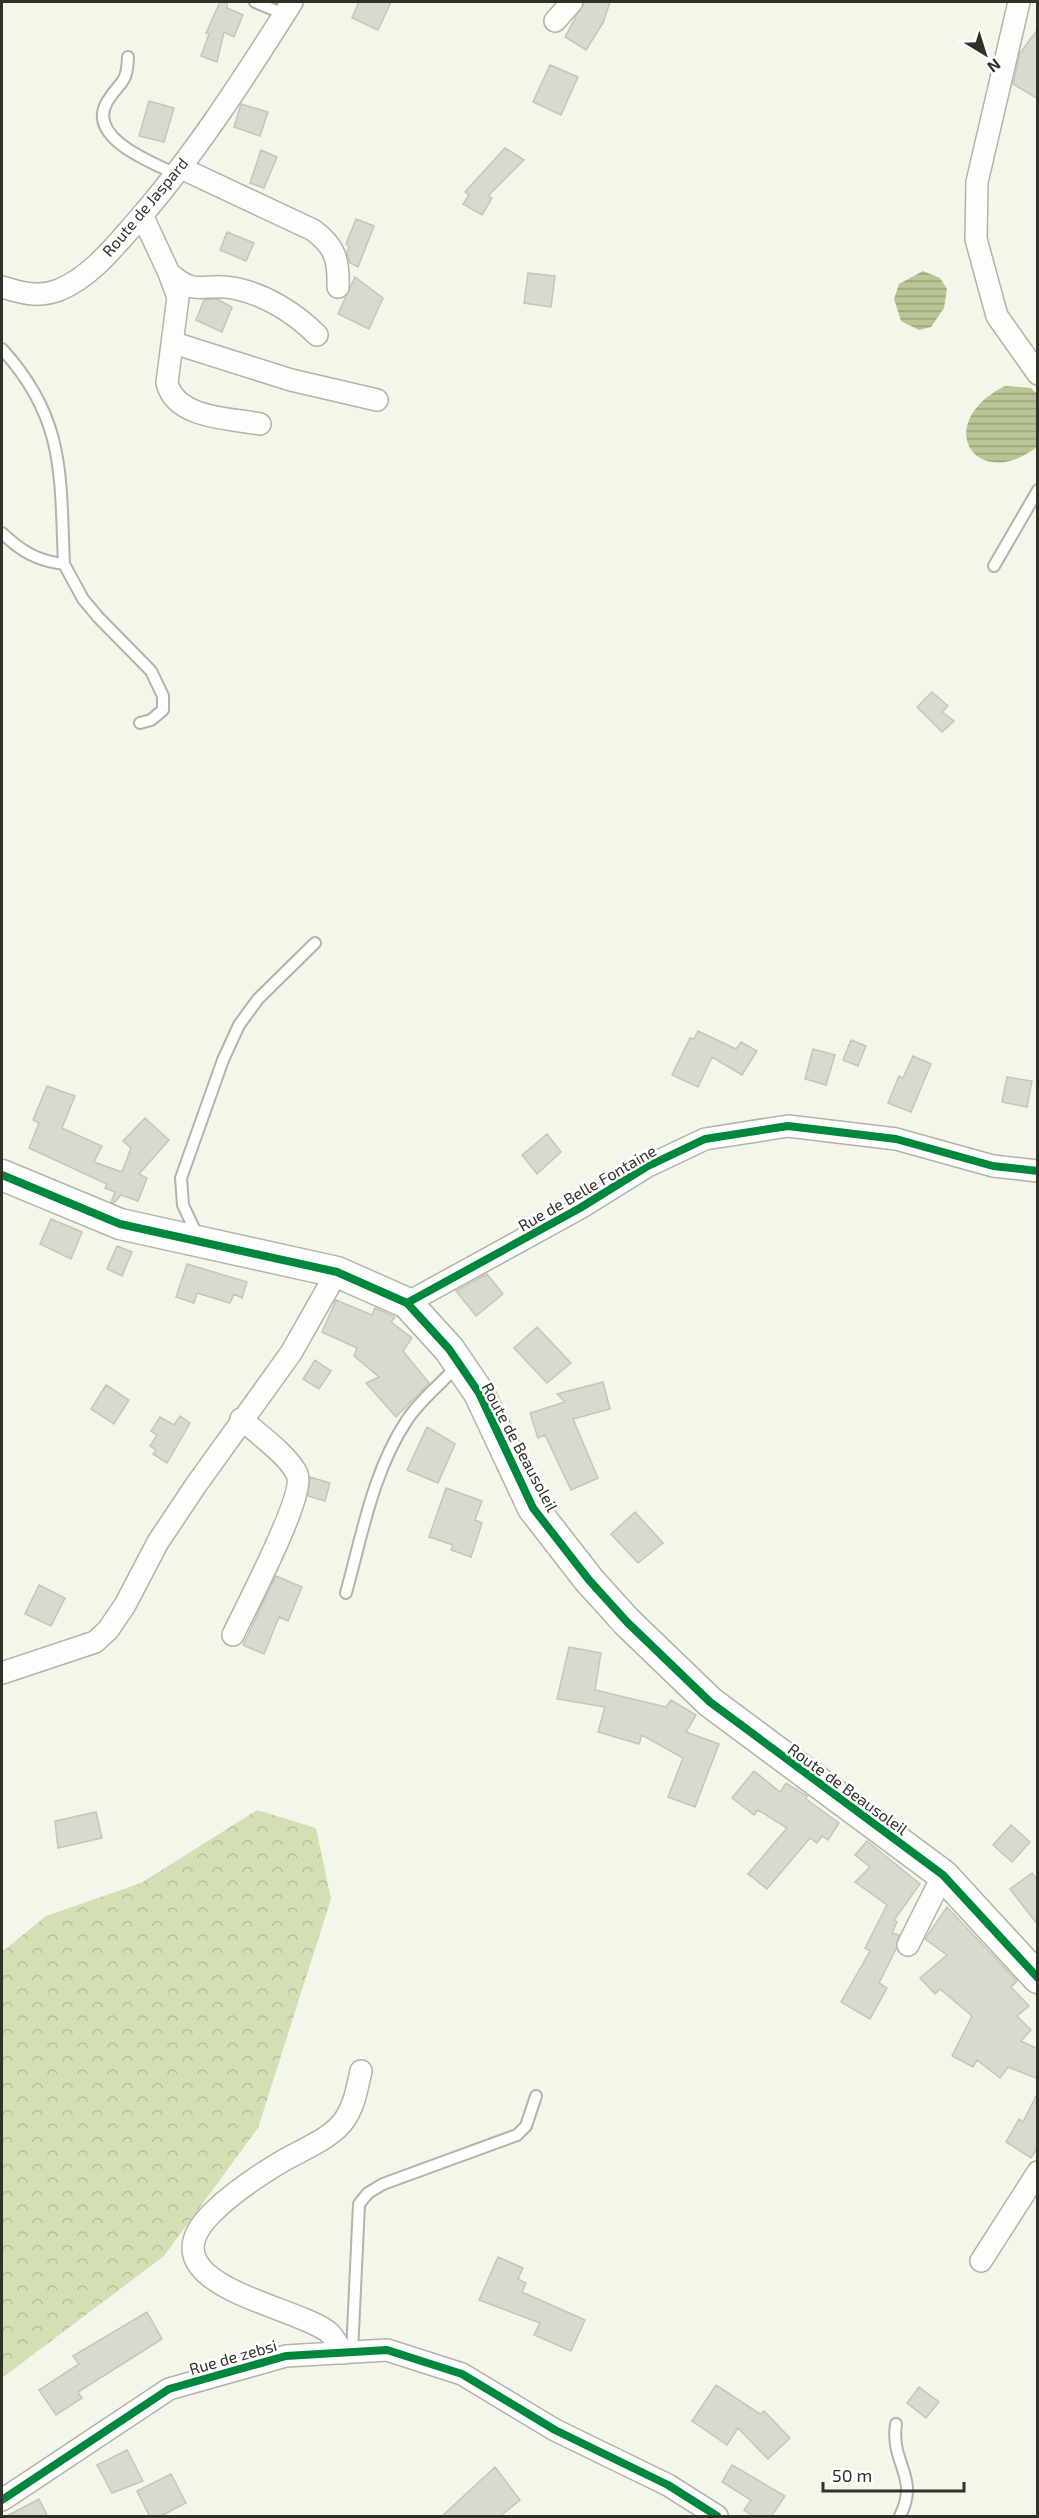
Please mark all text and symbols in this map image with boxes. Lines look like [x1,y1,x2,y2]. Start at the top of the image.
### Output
north arrow [955,24,1015,84]
text: N [984,55,1005,77]
street label: Route de Jaspard [98,153,191,260]
street label: Rue de Belle Fontaine [514,1140,659,1235]
street label: Route de Beausoleil [478,1379,563,1515]
street label: Route de Beausoleil [785,1739,912,1839]
street label: Rue de zebsi [187,2335,279,2378]
scale bar [823,2455,964,2493]
text: 50 m [832,2464,872,2486]

